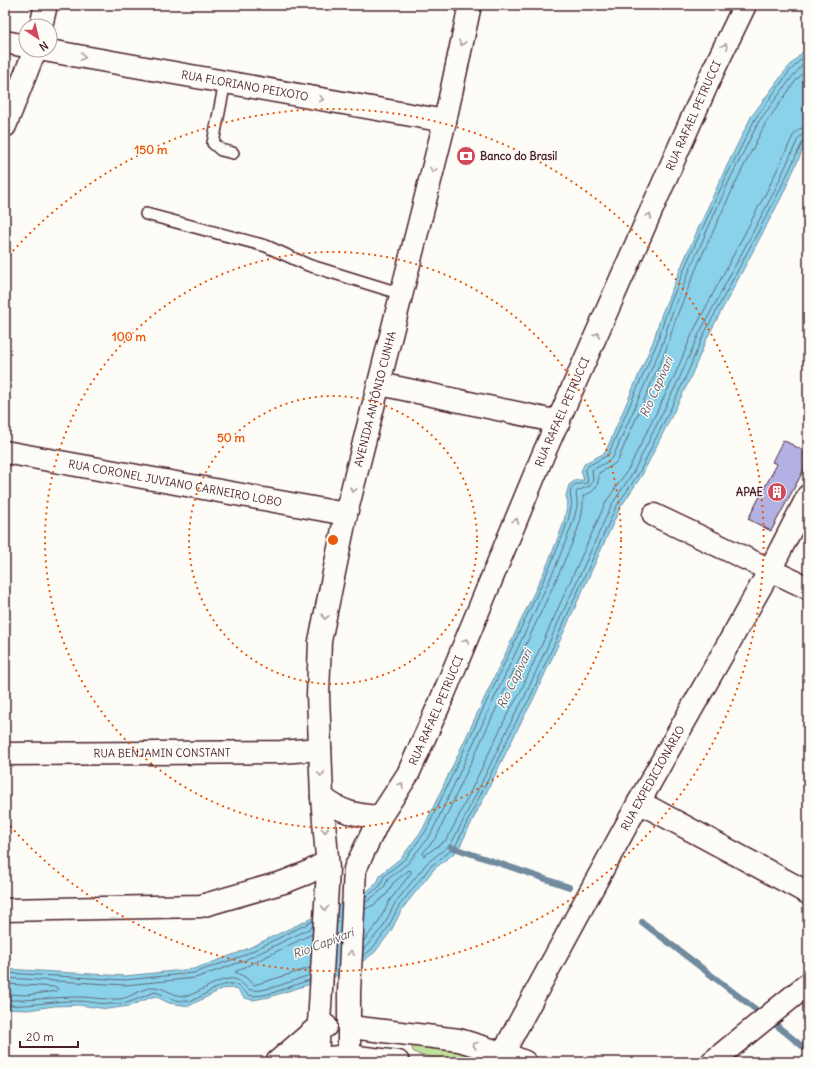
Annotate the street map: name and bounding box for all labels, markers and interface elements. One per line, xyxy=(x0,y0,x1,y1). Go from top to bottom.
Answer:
north arrow xyxy=(18,18,58,58)
text: N xyxy=(37,38,51,54)
one-way arrow xyxy=(459,40,467,46)
one-way arrow xyxy=(720,43,728,50)
one-way arrow xyxy=(79,52,86,61)
street label: RUA RAFAEL PETRUCCI xyxy=(663,58,724,173)
street label: RUA FLORIANO PEIXOTO xyxy=(180,67,309,104)
one-way arrow xyxy=(318,95,324,103)
text: 150 m xyxy=(135,142,168,157)
bank icon: Banco do Brasil xyxy=(455,145,477,167)
place label: Banco do Brasil xyxy=(480,149,557,163)
one-way arrow xyxy=(429,166,438,173)
one-way arrow xyxy=(645,213,653,220)
text: 100 m xyxy=(112,329,146,344)
street label: AVENIDA ANTÔNIO CUNHA xyxy=(351,330,399,468)
one-way arrow xyxy=(592,332,600,339)
water label: Rio Capivari xyxy=(636,353,676,419)
street label: RUA RAFAEL PETRUCCI xyxy=(532,355,593,469)
text: 50 m xyxy=(217,430,246,445)
street label: RUA CORONEL JUVIANO CARNEIRO LOBO xyxy=(67,457,283,509)
building icon: APAE xyxy=(766,481,788,503)
place label: APAE xyxy=(736,485,764,499)
one-way arrow xyxy=(349,486,357,493)
one-way arrow xyxy=(511,517,519,525)
centre of rings xyxy=(326,533,340,547)
one-way arrow xyxy=(322,613,330,620)
one-way arrow xyxy=(462,637,470,644)
water label: Rio Capivari xyxy=(493,646,535,711)
street label: RUA RAFAEL PETRUCCI xyxy=(406,653,466,768)
street label: RUA EXPEDICIONÁRIO xyxy=(618,723,688,833)
street label: RUA BENJAMIN CONSTANT xyxy=(93,745,231,760)
one-way arrow xyxy=(317,771,325,777)
one-way arrow xyxy=(397,782,404,789)
one-way arrow xyxy=(320,827,329,833)
one-way arrow xyxy=(321,905,330,911)
water label: Rio Capivari xyxy=(290,924,357,962)
one-way arrow xyxy=(346,950,355,956)
scale bar xyxy=(20,1023,78,1049)
text: 20 m xyxy=(26,1029,54,1044)
one-way arrow xyxy=(472,1041,479,1050)

